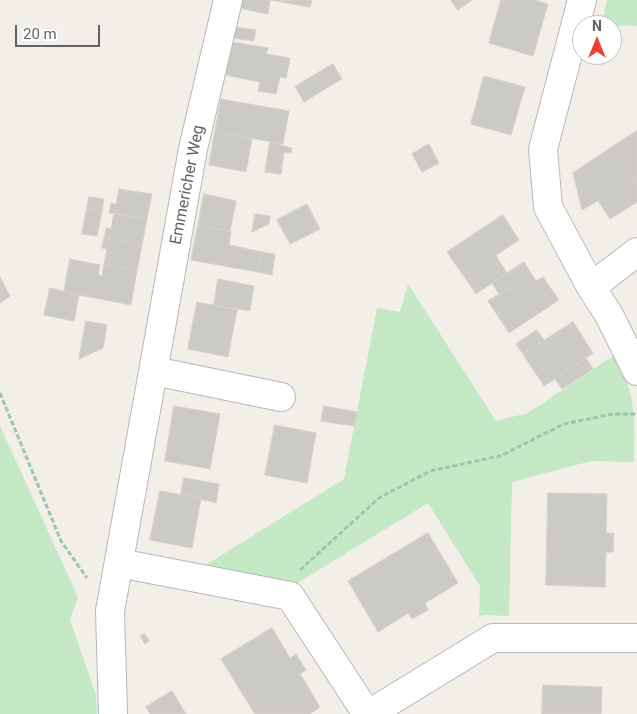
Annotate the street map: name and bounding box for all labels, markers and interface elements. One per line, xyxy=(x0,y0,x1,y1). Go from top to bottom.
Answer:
scale bar xyxy=(18,15,102,47)
north arrow xyxy=(572,15,622,65)
text: N xyxy=(592,18,602,34)
text: 20 m xyxy=(23,25,57,43)
street label: Emmericher Weg xyxy=(167,124,209,246)

